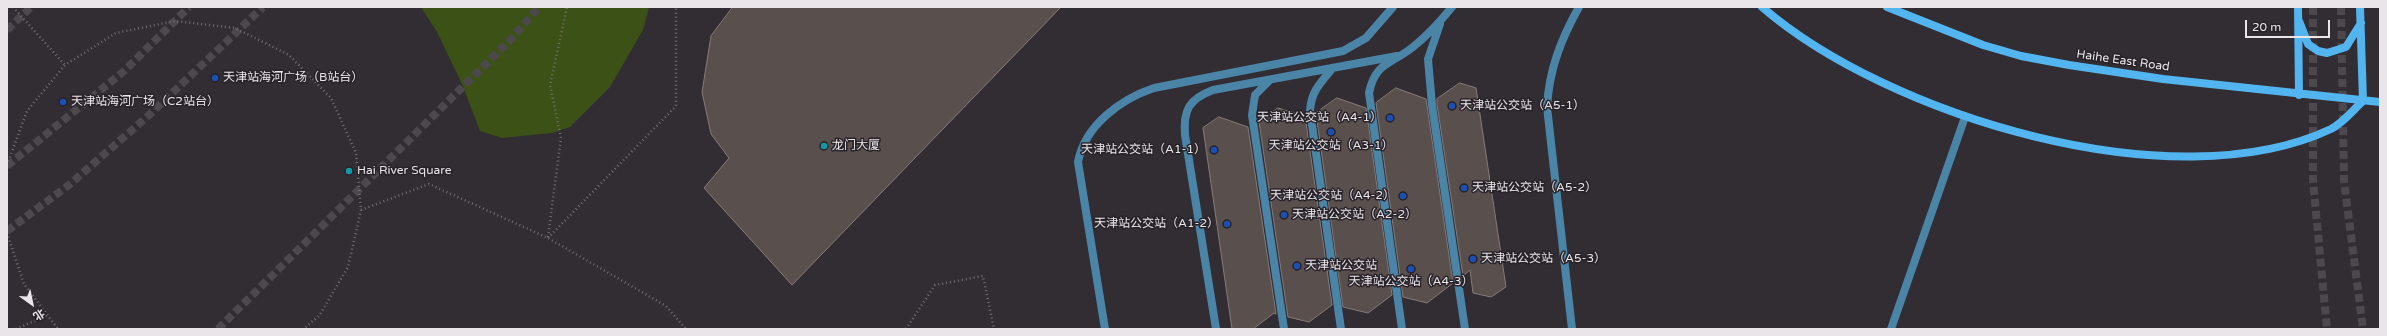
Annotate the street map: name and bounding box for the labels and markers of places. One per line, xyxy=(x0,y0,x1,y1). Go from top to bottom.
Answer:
place label: 天津站海河广场（B站台） xyxy=(223,71,363,85)
marker: 天津站海河广场（B站台） xyxy=(210,73,220,83)
place label: 天津站海河广场（C2站台） xyxy=(71,95,219,109)
marker: 天津站海河广场（C2站台） xyxy=(58,97,68,107)
place label: 天津站公交站（A5-1） xyxy=(1460,99,1585,113)
marker: 天津站公交站（A5-1） xyxy=(1447,101,1457,111)
place label: 天津站公交站（A4-1） xyxy=(1257,111,1382,125)
marker: 天津站公交站（A4-1） xyxy=(1385,113,1395,123)
marker: 天津站公交站（A3-1） xyxy=(1326,127,1336,137)
place label: 龙门大厦 xyxy=(832,139,880,153)
place label: 天津站公交站（A3-1） xyxy=(1269,139,1393,153)
marker: 龙门大厦 xyxy=(819,141,829,151)
place label: 天津站公交站（A1-1） xyxy=(1081,143,1206,157)
marker: 天津站公交站（A1-1） xyxy=(1209,145,1219,155)
place label: Hai River Square xyxy=(357,164,451,178)
marker: Hai River Square xyxy=(344,166,354,176)
place label: 天津站公交站（A5-2） xyxy=(1472,181,1597,195)
marker: 天津站公交站（A5-2） xyxy=(1459,183,1469,193)
place label: 天津站公交站（A4-2） xyxy=(1270,189,1395,203)
marker: 天津站公交站（A4-2） xyxy=(1398,191,1408,201)
place label: 天津站公交站（A2-2） xyxy=(1292,208,1417,222)
marker: 天津站公交站（A2-2） xyxy=(1279,210,1289,220)
place label: 天津站公交站（A1-2） xyxy=(1094,217,1219,231)
marker: 天津站公交站（A1-2） xyxy=(1222,219,1232,229)
place label: 天津站公交站（A5-3） xyxy=(1481,252,1606,266)
marker: 天津站公交站（A5-3） xyxy=(1468,254,1478,264)
place label: 天津站公交站 xyxy=(1305,259,1377,273)
marker: 天津站公交站 xyxy=(1292,261,1302,271)
marker: 天津站公交站（A4-3） xyxy=(1406,264,1416,274)
place label: 天津站公交站（A4-3） xyxy=(1348,275,1474,289)

